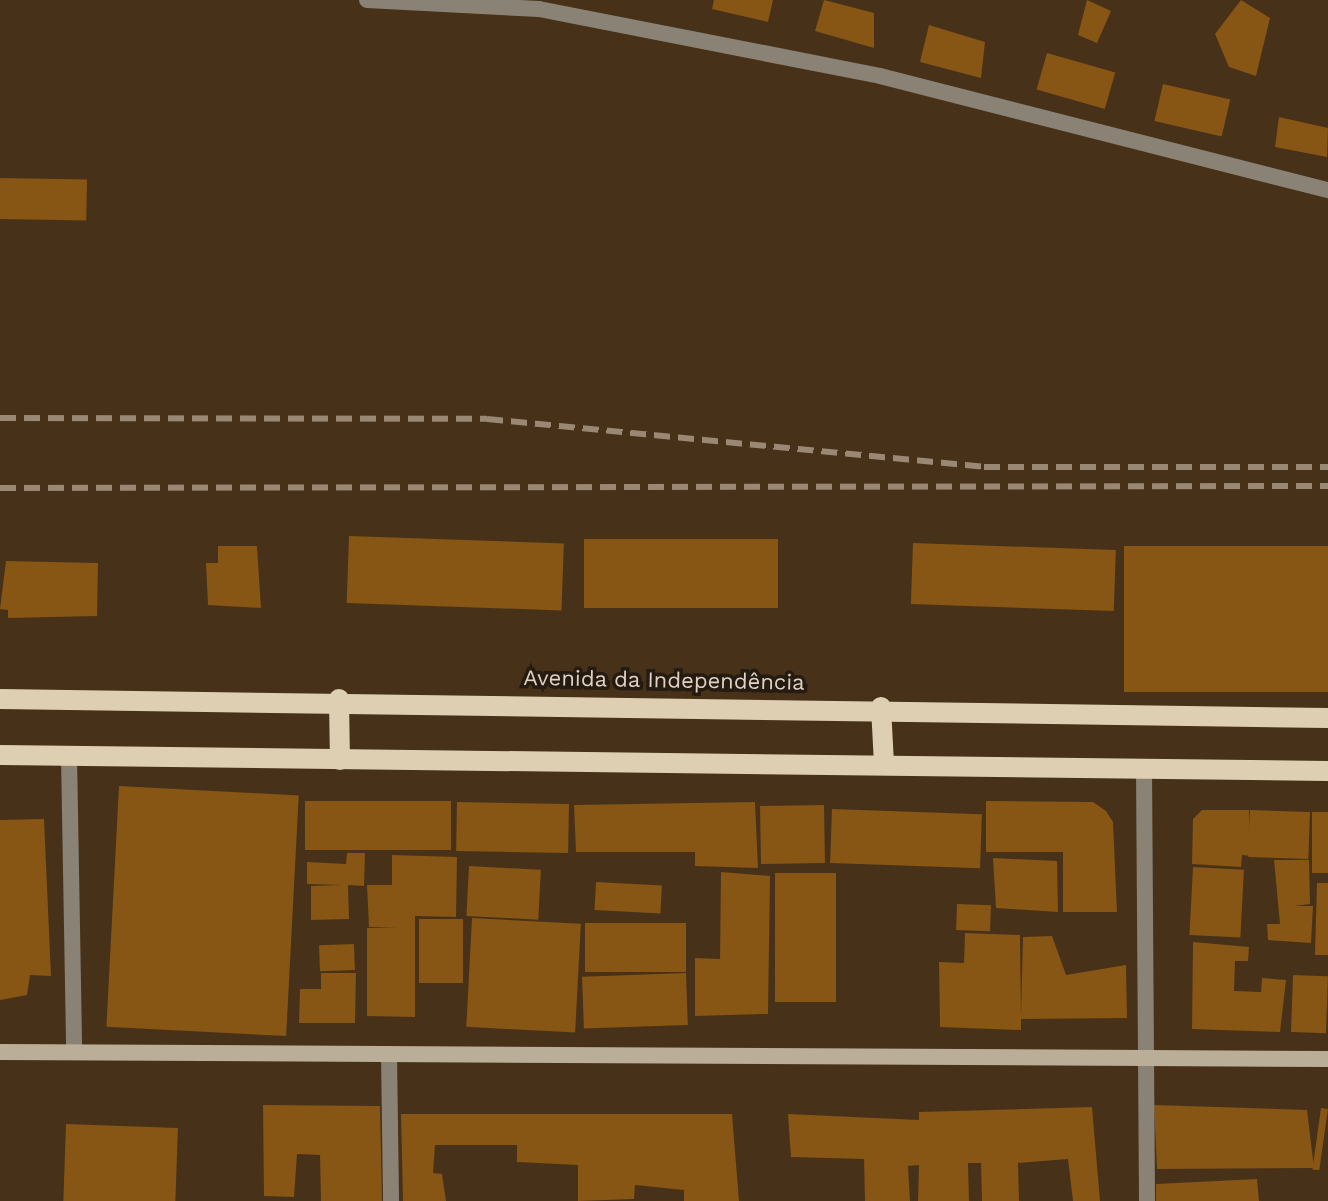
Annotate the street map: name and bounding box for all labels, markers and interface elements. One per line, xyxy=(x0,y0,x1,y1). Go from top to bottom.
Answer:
street label: Avenida da Independência xyxy=(523,664,805,696)

